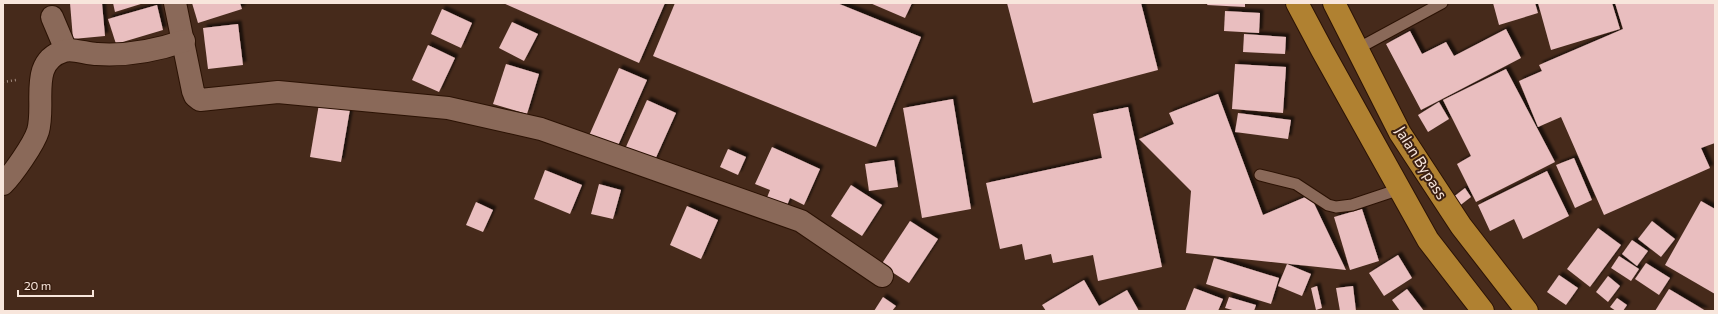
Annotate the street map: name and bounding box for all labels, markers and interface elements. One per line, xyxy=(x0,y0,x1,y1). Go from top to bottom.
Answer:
street label: Jalan Bypass xyxy=(1392,122,1452,203)
scale bar xyxy=(18,272,93,298)
text: 20 m xyxy=(24,278,51,292)

